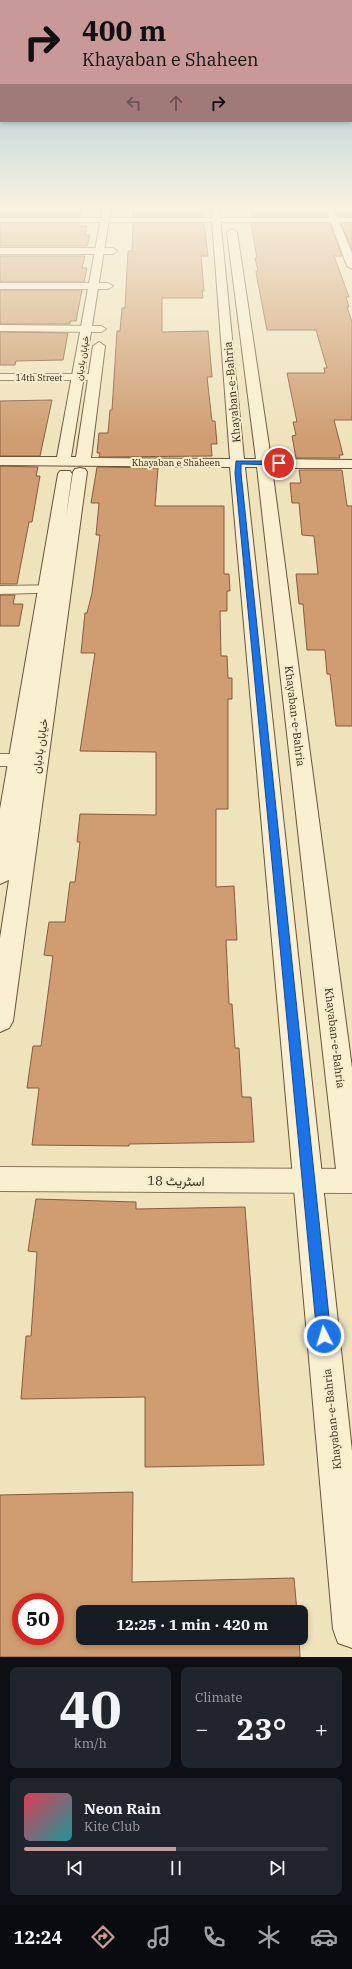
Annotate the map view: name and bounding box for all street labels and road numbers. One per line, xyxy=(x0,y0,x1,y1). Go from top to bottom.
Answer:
street label: خیابان بادبان xyxy=(73,335,91,381)
street label: Khayaban-e-Bahria xyxy=(221,341,243,443)
street label: 14th Street xyxy=(16,372,62,383)
street label: Khayaban e Shaheen xyxy=(132,457,220,468)
street label: Khayaban-e-Bahria xyxy=(282,665,308,767)
street label: خیابان بادبان xyxy=(29,718,51,774)
street label: Khayaban-e-Bahria xyxy=(322,987,348,1089)
street label: اسٹریٹ 18 xyxy=(147,1172,205,1190)
street label: Khayaban-e-Bahria xyxy=(320,1368,344,1470)

